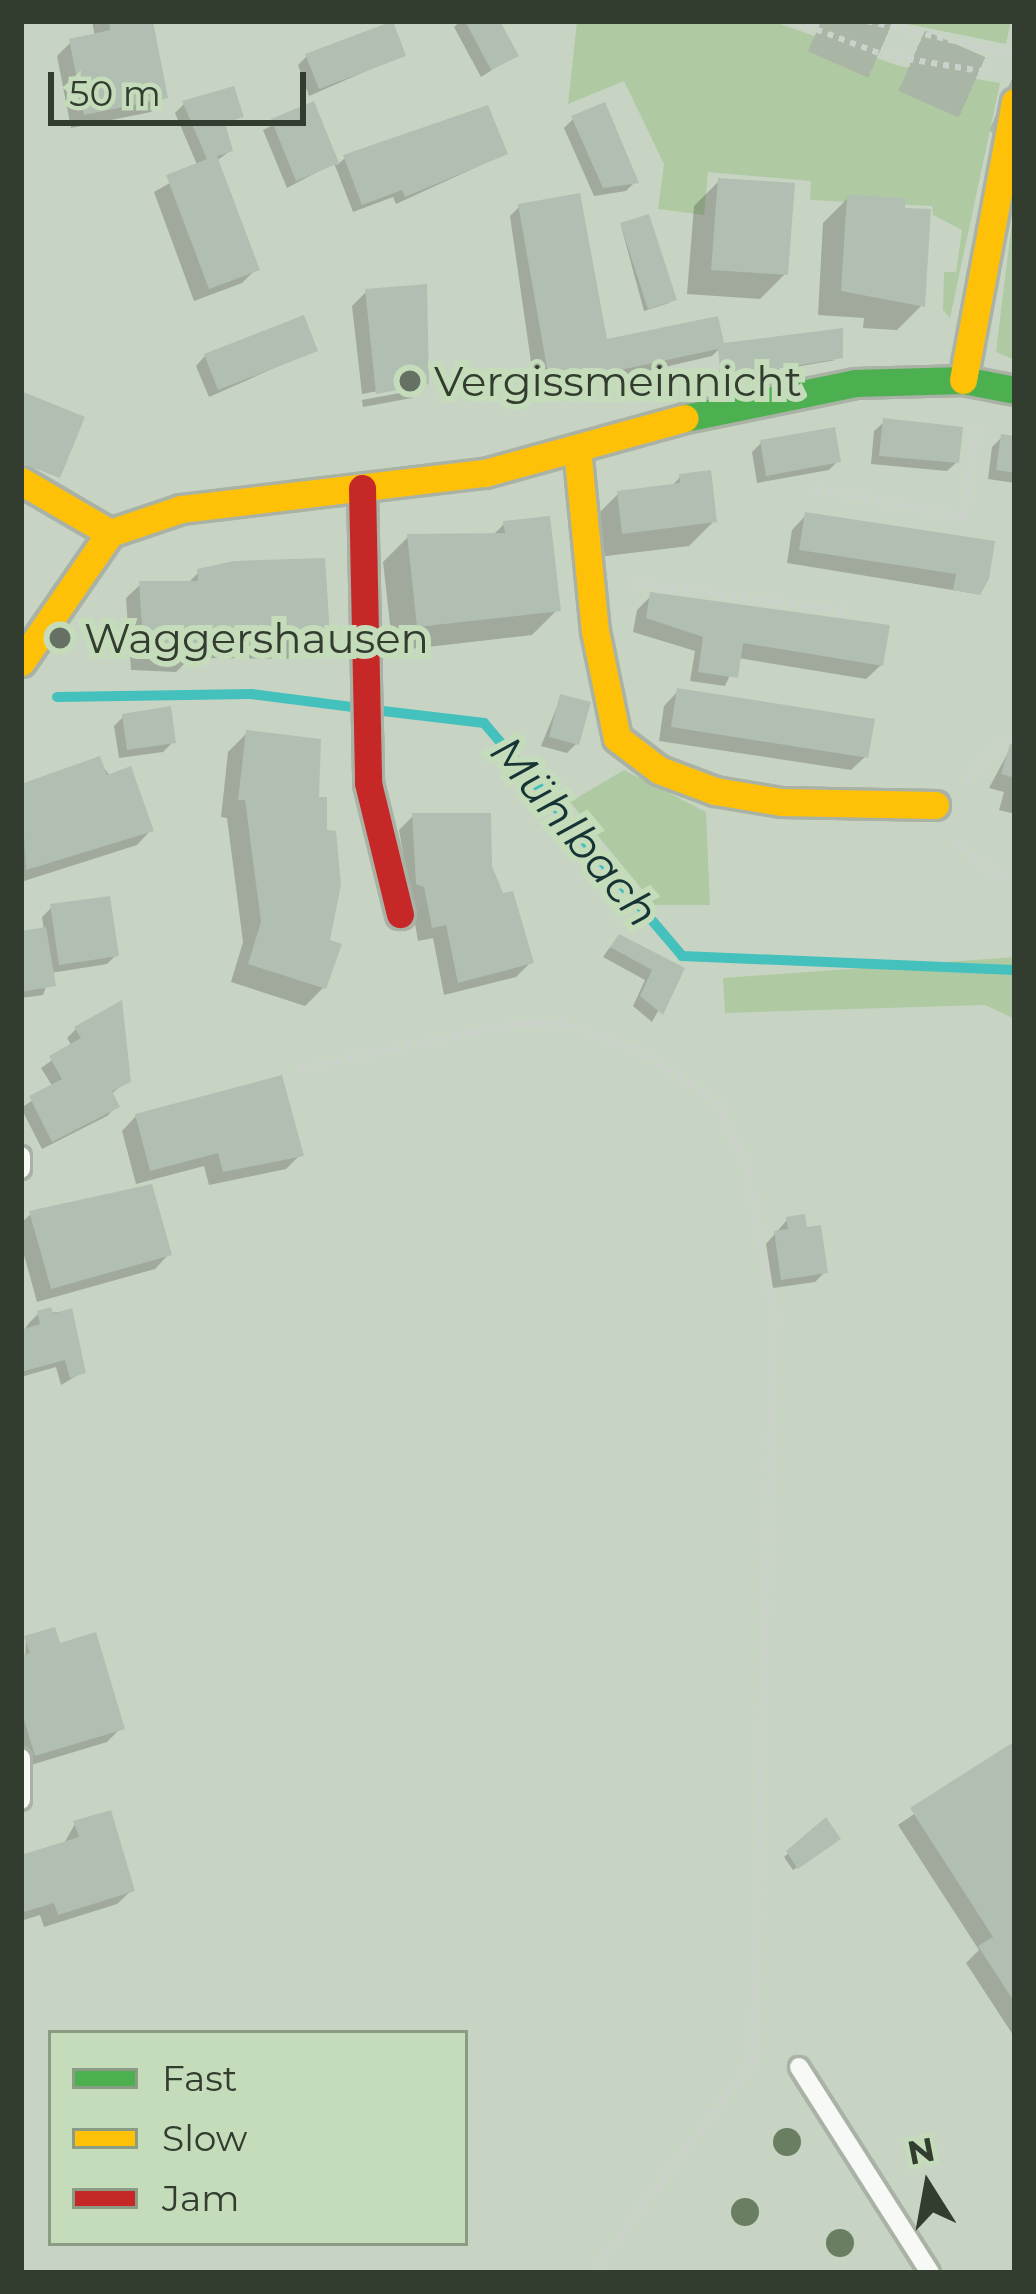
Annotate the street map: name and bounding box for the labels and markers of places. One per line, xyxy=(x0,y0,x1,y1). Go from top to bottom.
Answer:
place label: Vergissmeinnicht xyxy=(434,356,802,406)
marker: Vergissmeinnicht xyxy=(397,368,423,394)
place label: Waggershausen xyxy=(84,613,429,663)
marker: Waggershausen xyxy=(47,625,73,651)

